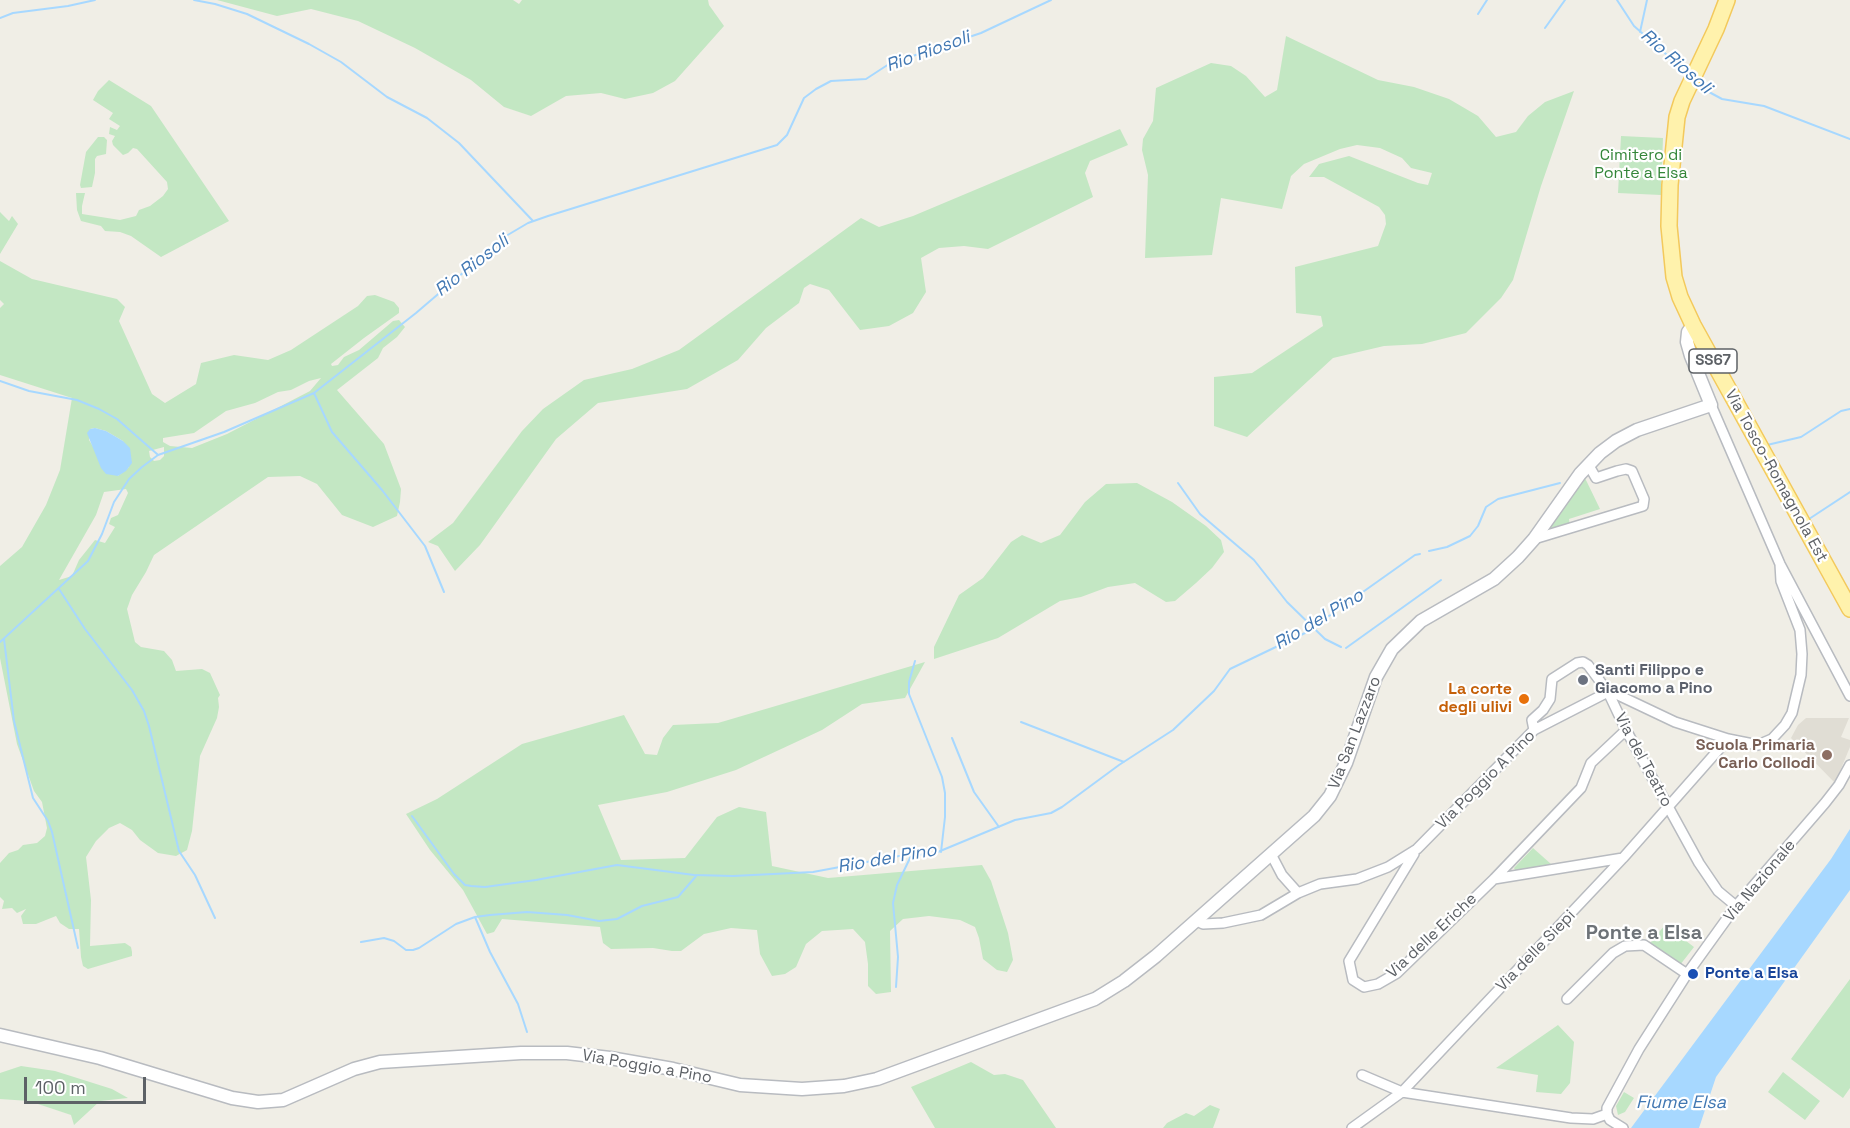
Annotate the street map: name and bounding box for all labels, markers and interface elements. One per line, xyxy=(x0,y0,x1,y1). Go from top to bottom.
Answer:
water label: Rio Riosoli xyxy=(1636,25,1716,99)
water label: Rio Riosoli xyxy=(883,27,973,77)
park label: Cimitero di Ponte a Elsa xyxy=(1594,146,1688,184)
water label: Rio Riosoli xyxy=(431,230,513,302)
road number: SS67 xyxy=(1689,349,1737,373)
street label: Via Tosco-Romagnola Est xyxy=(1720,386,1832,566)
water label: Rio del Pino xyxy=(1270,585,1368,655)
place label: Santi Filippo e Giacomo a Pino xyxy=(1595,661,1713,699)
marker: Santi Filippo e Giacomo a Pino xyxy=(1576,673,1590,687)
street label: Via San Lazzaro xyxy=(1325,674,1385,792)
place label: La corte degli ulivi xyxy=(1438,680,1512,718)
marker: La corte degli ulivi xyxy=(1517,692,1531,706)
street label: Via del Teatro xyxy=(1610,710,1676,810)
street label: Via Poggio A Pino xyxy=(1432,726,1540,834)
place label: Scuola Primaria Carlo Collodi xyxy=(1696,736,1815,774)
marker: Scuola Primaria Carlo Collodi xyxy=(1820,748,1834,762)
street label: Via Nazionale xyxy=(1720,836,1800,926)
water label: Rio del Pino xyxy=(836,840,938,878)
street label: Via delle Eriche xyxy=(1383,889,1481,983)
street label: Via delle Siepi xyxy=(1492,906,1580,996)
district label: Ponte a Elsa xyxy=(1586,922,1702,946)
place label: Ponte a Elsa xyxy=(1705,964,1798,984)
marker: Ponte a Elsa xyxy=(1686,967,1700,981)
street label: Via Poggio a Pino xyxy=(581,1046,713,1088)
scale bar xyxy=(27,1065,148,1103)
text: 100 m xyxy=(35,1076,86,1099)
water label: Fiume Elsa xyxy=(1636,1092,1726,1114)

